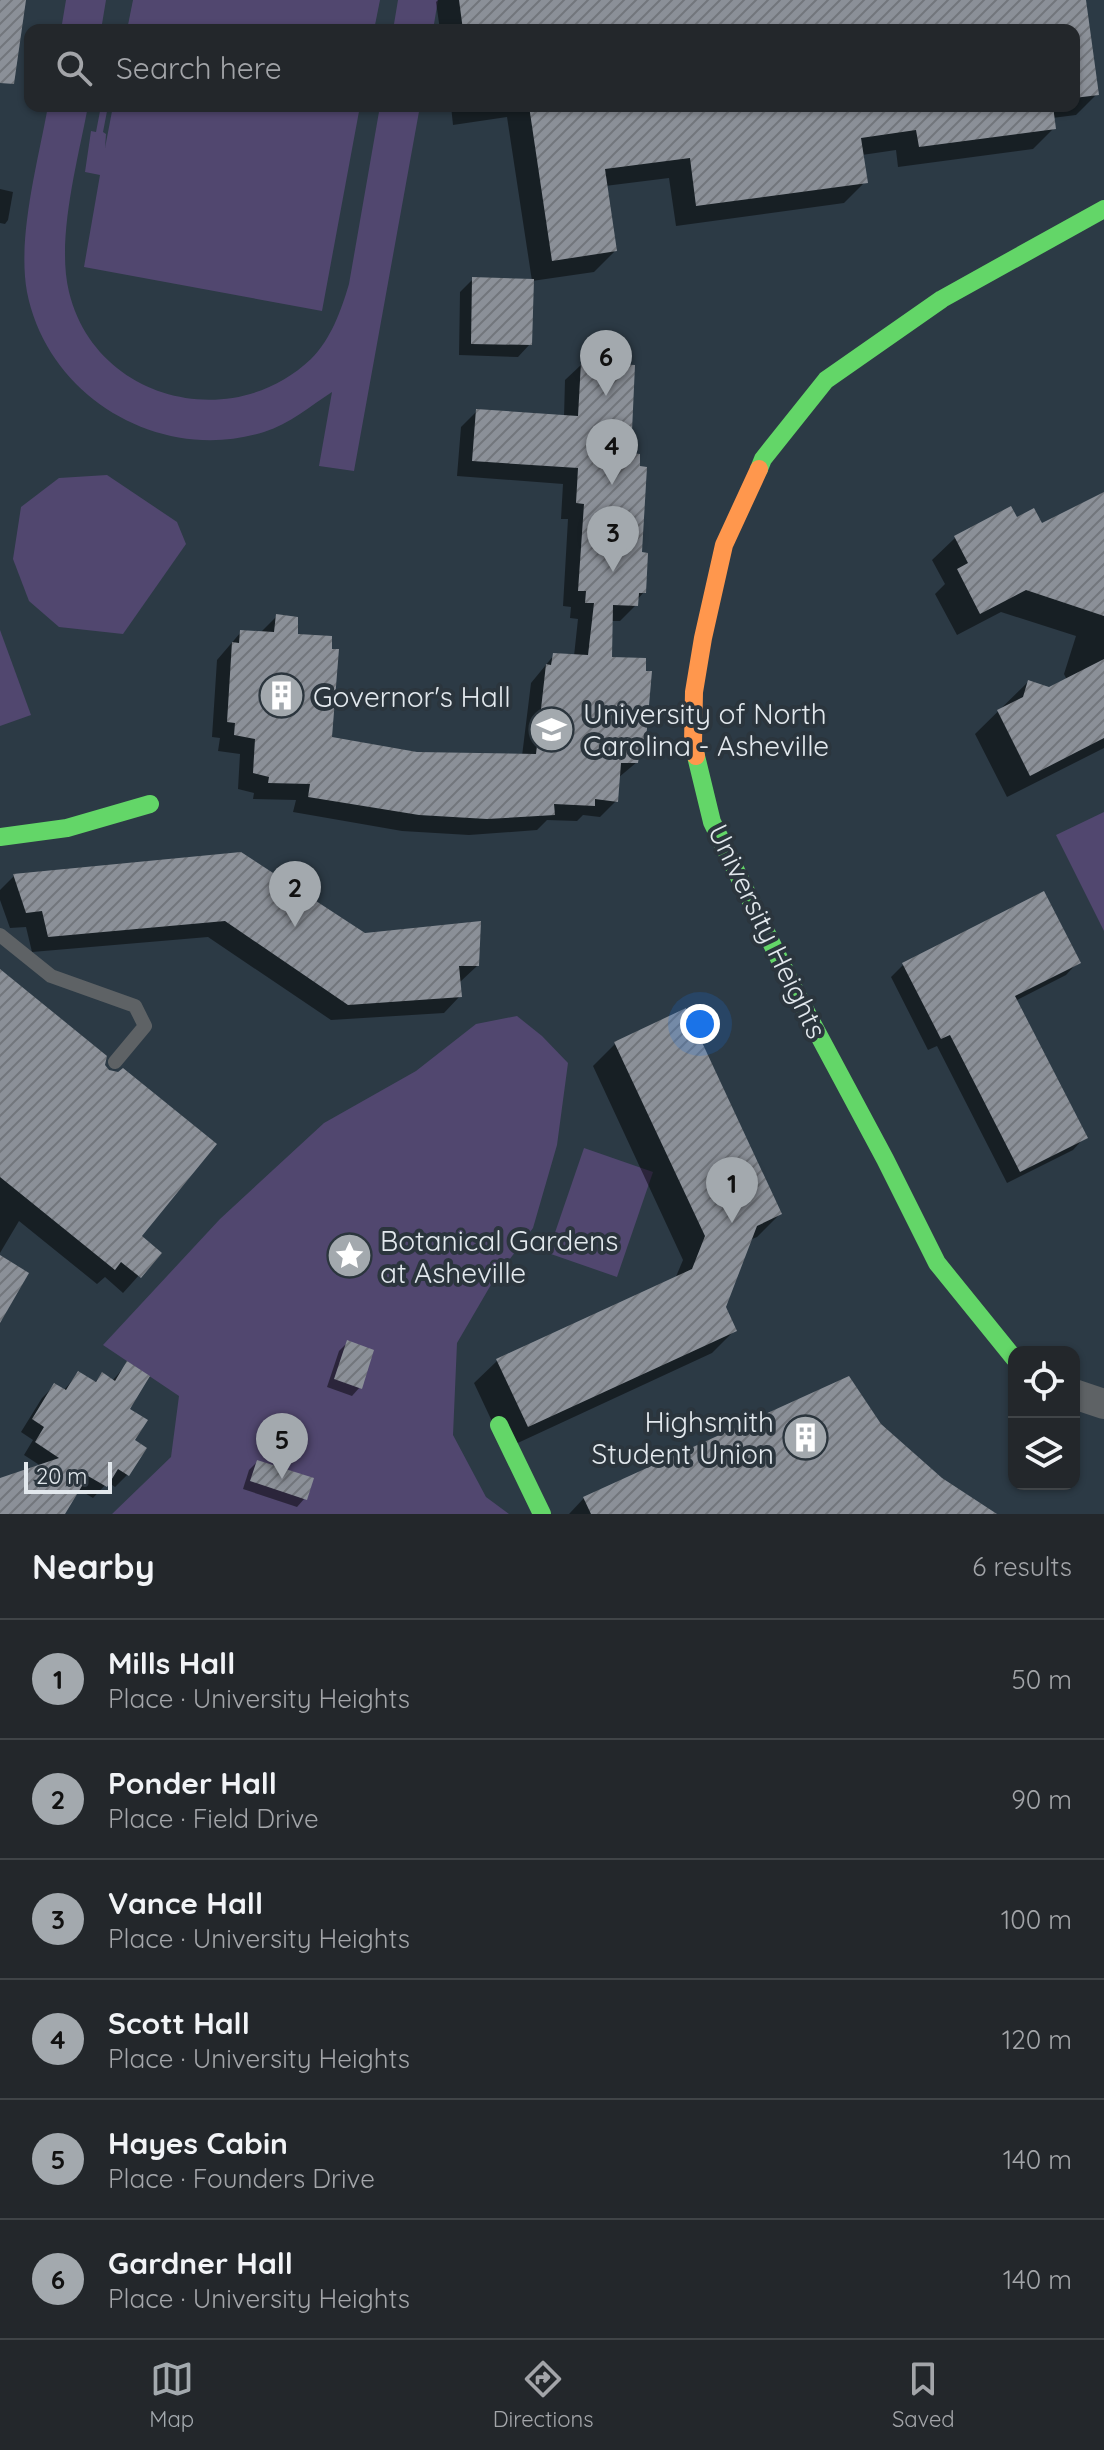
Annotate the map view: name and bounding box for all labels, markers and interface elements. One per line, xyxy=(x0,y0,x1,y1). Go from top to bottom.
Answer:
search box xyxy=(24,24,1080,112)
icon: search xyxy=(52,46,96,90)
text: Search here xyxy=(116,49,282,87)
pin: 6 xyxy=(580,330,632,396)
pin: 4 xyxy=(586,419,638,485)
pin: 3 xyxy=(587,506,639,572)
building icon: Governor's Hall xyxy=(258,672,306,720)
place label: Governor's Hall xyxy=(313,679,511,714)
place label: University of North Carolina - Asheville xyxy=(583,696,829,763)
school or university icon: University of North Carolina - Asheville xyxy=(528,705,576,753)
street label: University Heights xyxy=(701,818,835,1044)
pin: 2 xyxy=(269,861,321,927)
your location xyxy=(680,1004,720,1044)
pin: 1 xyxy=(706,1157,758,1223)
place label: Botanical Gardens at Asheville xyxy=(380,1223,618,1290)
place icon: Botanical Gardens at Asheville xyxy=(325,1232,373,1280)
map controls xyxy=(1008,1346,1080,1490)
button: locate xyxy=(1008,1346,1080,1418)
place label: Highsmith Student Union xyxy=(591,1404,774,1471)
pin: 5 xyxy=(256,1413,308,1479)
building icon: Highsmith Student Union xyxy=(781,1413,829,1461)
button: layers xyxy=(1008,1418,1080,1490)
scale bar xyxy=(24,1458,112,1494)
text: 20 m xyxy=(36,1462,87,1490)
text: Nearby xyxy=(32,1545,155,1588)
text: 6 results xyxy=(972,1550,1072,1583)
text: Mills Hall xyxy=(108,1644,235,1682)
text: 1 xyxy=(53,1663,63,1696)
text: 50 m xyxy=(1012,1663,1072,1696)
text: Place · University Heights xyxy=(108,1682,410,1715)
text: Ponder Hall xyxy=(108,1764,277,1802)
text: 2 xyxy=(51,1783,65,1816)
text: 90 m xyxy=(1011,1783,1072,1816)
text: Place · Field Drive xyxy=(108,1802,319,1835)
text: Vance Hall xyxy=(108,1884,263,1922)
text: 3 xyxy=(51,1903,65,1936)
text: 100 m xyxy=(1001,1903,1072,1936)
text: Place · University Heights xyxy=(108,1922,410,1955)
text: Scott Hall xyxy=(108,2004,250,2042)
text: 4 xyxy=(50,2023,66,2056)
text: 120 m xyxy=(1002,2023,1072,2056)
text: Place · University Heights xyxy=(108,2042,410,2075)
text: Hayes Cabin xyxy=(108,2124,288,2162)
text: 5 xyxy=(51,2143,65,2176)
text: 140 m xyxy=(1003,2143,1072,2176)
text: Place · Founders Drive xyxy=(108,2162,375,2195)
text: Gardner Hall xyxy=(108,2244,293,2282)
text: 6 xyxy=(51,2263,65,2296)
text: 140 m xyxy=(1003,2263,1072,2296)
text: Place · University Heights xyxy=(108,2282,410,2315)
tab: Map xyxy=(149,2357,194,2433)
tab: Directions xyxy=(493,2357,593,2433)
tab: Saved xyxy=(892,2357,955,2433)

